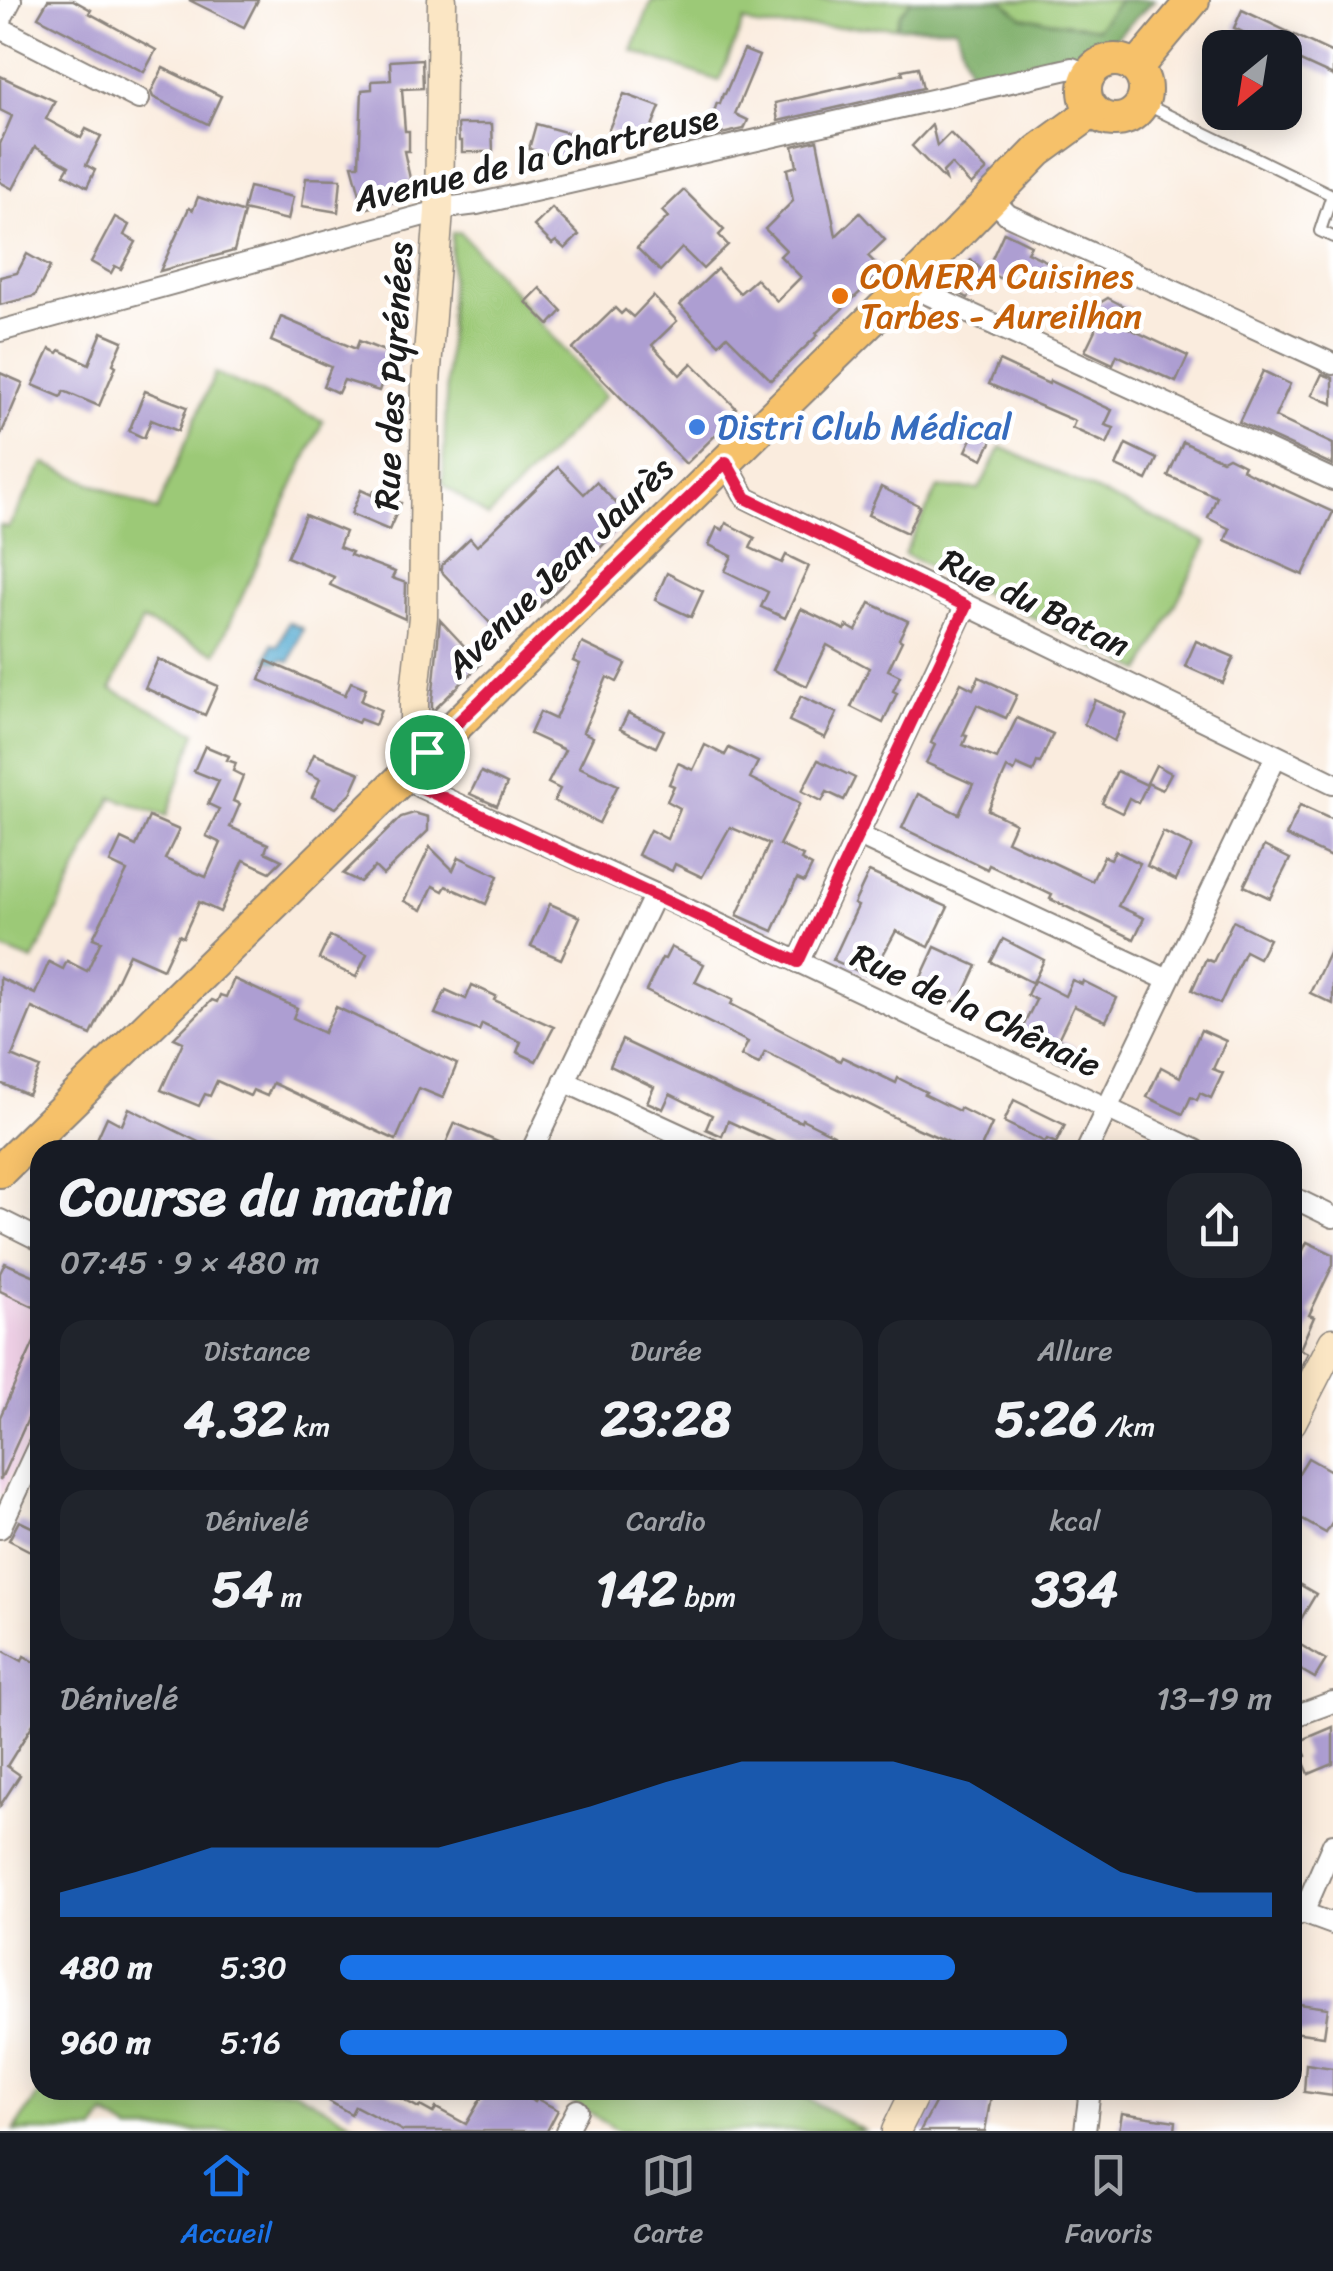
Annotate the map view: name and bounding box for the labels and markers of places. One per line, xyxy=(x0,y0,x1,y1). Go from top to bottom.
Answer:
place label: COMERA Cuisines Tarbes - Aureilhan xyxy=(860,245,1142,347)
marker: COMERA Cuisines Tarbes - Aureilhan xyxy=(829,285,851,307)
place label: Distri Club Médical xyxy=(717,396,1013,458)
marker: Distri Club Médical xyxy=(686,416,708,438)
pin xyxy=(385,710,470,795)

